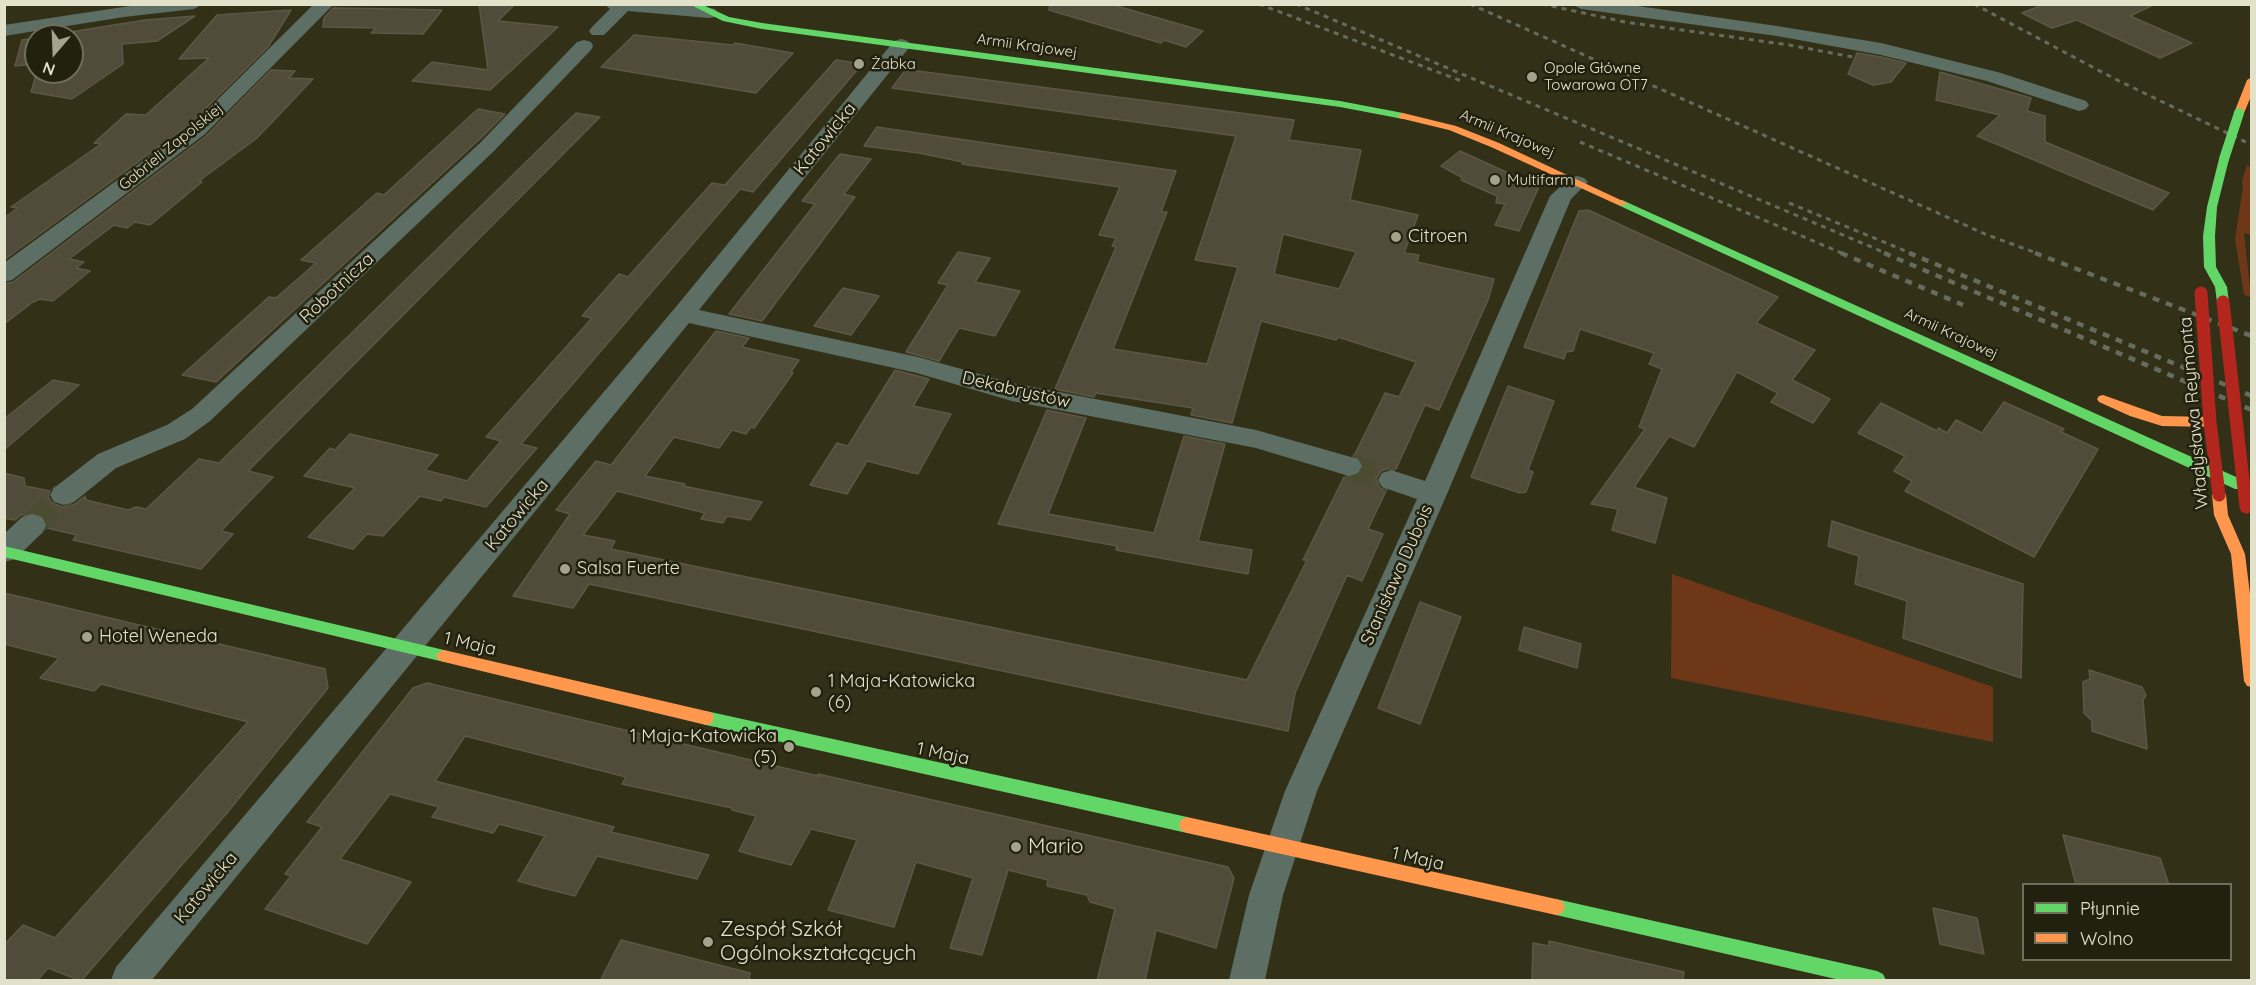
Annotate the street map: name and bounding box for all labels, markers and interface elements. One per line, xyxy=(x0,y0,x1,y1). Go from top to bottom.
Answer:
north arrow xyxy=(24,24,84,84)
street label: Armii Krajowej xyxy=(976,30,1078,62)
place label: Żabka xyxy=(871,55,916,73)
marker: Żabka xyxy=(852,57,866,71)
text: N xyxy=(40,58,58,81)
place label: Opole Główne Towarowa OT7 xyxy=(1544,59,1648,94)
marker: Opole Główne Towarowa OT7 xyxy=(1525,70,1539,84)
street label: Katowicka xyxy=(789,98,861,180)
street label: Gabrieli Zapolskiej xyxy=(116,100,226,194)
street label: Armii Krajowej xyxy=(1457,106,1557,162)
place label: Multifarm xyxy=(1507,171,1574,189)
marker: Multifarm xyxy=(1488,173,1502,187)
place label: Citroen xyxy=(1408,226,1468,248)
marker: Citroen xyxy=(1389,230,1403,244)
street label: Robotnicza xyxy=(295,248,379,328)
street label: Armii Krajowej xyxy=(1901,304,2001,364)
street label: Władysława Reymonta xyxy=(2175,316,2213,510)
street label: Dekabrystów xyxy=(960,367,1072,413)
street label: Katowicka xyxy=(481,475,553,555)
street label: Stanisława Dubois xyxy=(1356,501,1438,649)
place label: Salsa Fuerte xyxy=(577,558,680,580)
marker: Salsa Fuerte xyxy=(558,562,572,576)
place label: Hotel Weneda xyxy=(99,626,218,648)
street label: 1 Maja xyxy=(442,628,498,660)
marker: Hotel Weneda xyxy=(80,630,94,644)
place label: 1 Maja-Katowicka (6) xyxy=(828,671,975,714)
marker: 1 Maja-Katowicka (6) xyxy=(809,685,823,699)
place label: 1 Maja-Katowicka (5) xyxy=(630,726,777,768)
street label: 1 Maja xyxy=(915,738,971,770)
marker: 1 Maja-Katowicka (5) xyxy=(782,740,796,754)
place label: Mario xyxy=(1028,834,1083,860)
marker: Mario xyxy=(1009,840,1023,854)
street label: 1 Maja xyxy=(1390,843,1446,875)
street label: Katowicka xyxy=(170,848,242,928)
legend xyxy=(2022,883,2232,961)
text: Płynnie xyxy=(2080,897,2140,920)
place label: Zespół Szkół Ogólnokształcących xyxy=(720,917,916,967)
text: Wolno xyxy=(2080,927,2133,950)
marker: Zespół Szkół Ogólnokształcących xyxy=(701,935,715,949)

